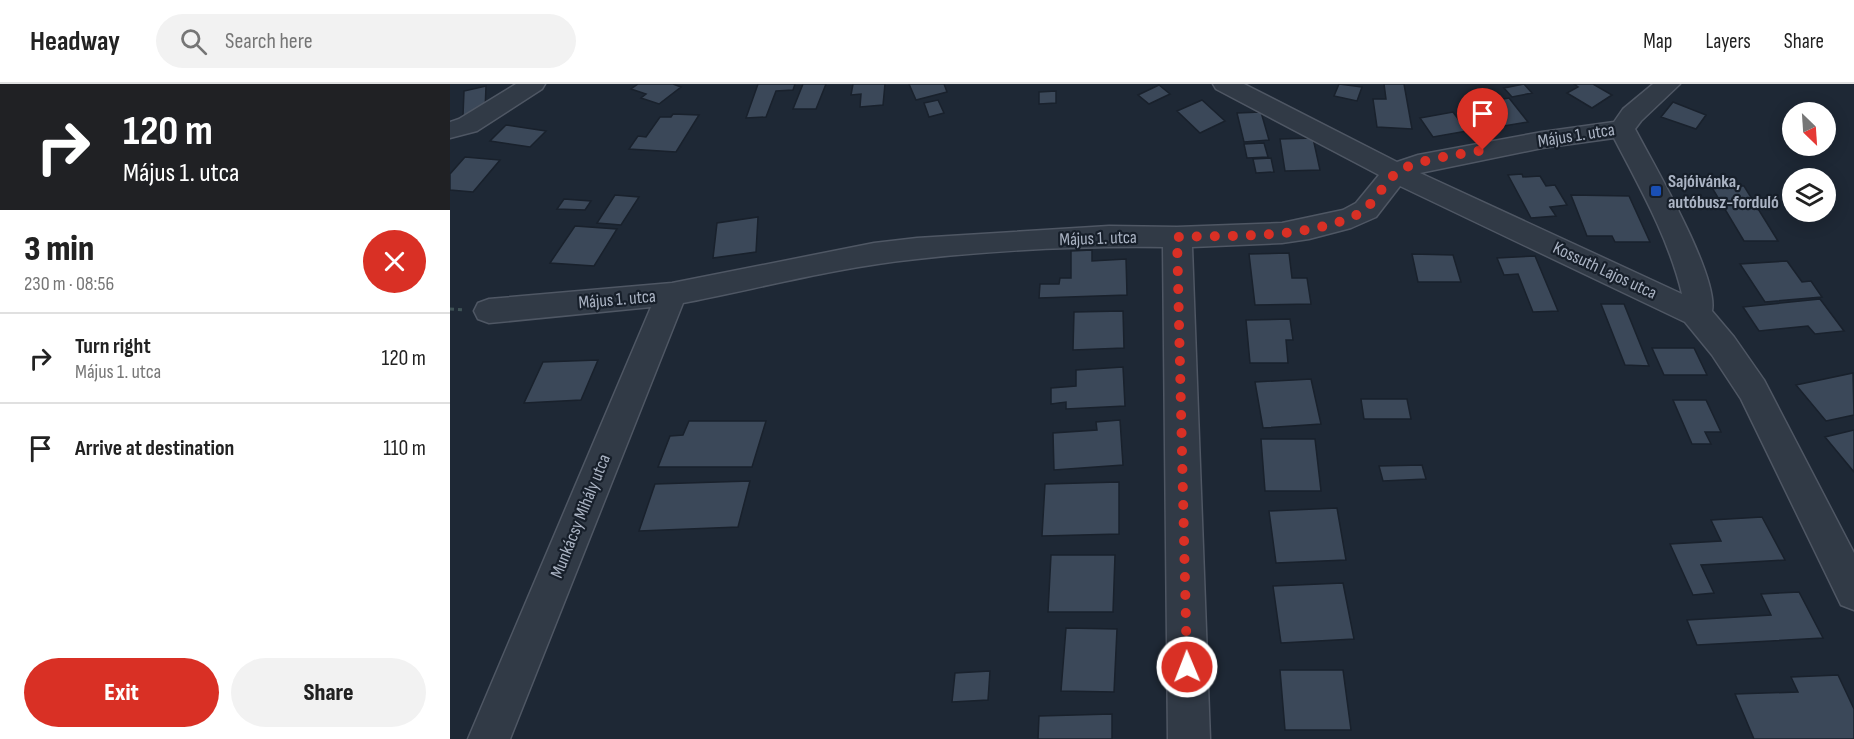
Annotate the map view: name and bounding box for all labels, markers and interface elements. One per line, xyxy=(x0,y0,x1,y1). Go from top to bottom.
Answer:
search box xyxy=(156,14,576,68)
text: Headway xyxy=(30,25,120,58)
icon: search xyxy=(177,25,210,58)
text: Search here xyxy=(225,28,312,55)
text: Map xyxy=(1643,29,1672,54)
text: Layers xyxy=(1705,29,1751,54)
text: Share xyxy=(1784,29,1824,54)
pin xyxy=(1457,88,1508,150)
icon: arrive xyxy=(1466,97,1499,130)
north arrow xyxy=(1782,102,1836,156)
map controls xyxy=(1782,102,1836,222)
text: 120 m xyxy=(123,106,213,157)
icon: right xyxy=(24,108,102,186)
street label: Május 1. utca xyxy=(1536,119,1616,152)
text: Május 1. utca xyxy=(123,157,239,189)
button: layers xyxy=(1782,168,1836,222)
place label: Sajóivánka, autóbusz-forduló xyxy=(1668,171,1779,213)
marker: Sajóivánka, autóbusz-forduló xyxy=(1649,184,1663,198)
street label: Május 1. utca xyxy=(1059,227,1137,250)
text: 3 min xyxy=(24,228,94,271)
button: close xyxy=(363,230,426,293)
street label: Kossuth Lajos utca xyxy=(1550,237,1660,304)
text: 230 m · 08:56 xyxy=(24,272,114,296)
street label: Május 1. utca xyxy=(578,286,657,313)
text: Turn right xyxy=(75,333,151,360)
icon: right xyxy=(24,342,57,375)
text: 120 m xyxy=(382,345,426,372)
text: Május 1. utca xyxy=(75,360,161,384)
icon: arrive xyxy=(24,432,57,465)
text: Arrive at destination xyxy=(75,435,234,462)
text: 110 m xyxy=(383,435,426,462)
street label: Munkácsy Mihály utca xyxy=(546,451,615,581)
position arrow xyxy=(1155,635,1219,699)
button: Exit xyxy=(24,658,219,727)
button: Share xyxy=(231,658,426,727)

